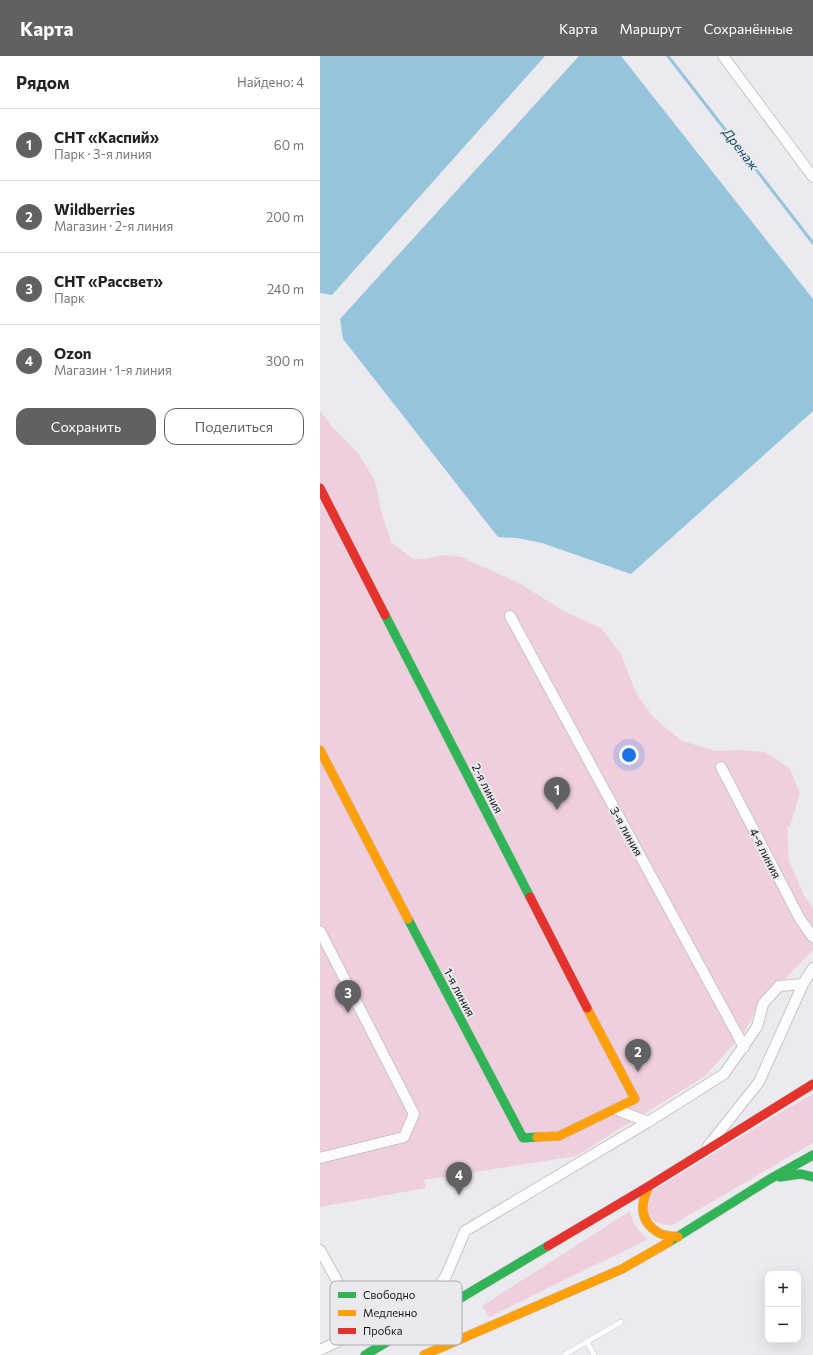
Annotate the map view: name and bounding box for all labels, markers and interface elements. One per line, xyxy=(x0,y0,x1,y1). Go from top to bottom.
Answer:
text: Карта xyxy=(20,17,73,40)
text: Карта xyxy=(559,20,597,37)
text: Маршрут xyxy=(619,20,682,37)
text: Сохранённые xyxy=(704,20,793,37)
text: Рядом xyxy=(16,72,70,93)
text: Найдено: 4 xyxy=(237,74,304,90)
water label: Дренаж xyxy=(719,124,763,174)
text: СНТ «Каспий» xyxy=(54,128,159,146)
text: 1 xyxy=(26,137,32,153)
text: 60 m xyxy=(274,137,304,153)
text: Парк · 3-я линия xyxy=(54,146,152,162)
text: Wildberries xyxy=(54,200,135,218)
text: 2 xyxy=(25,209,33,225)
text: 200 m xyxy=(266,209,304,225)
text: Магазин · 2-я линия xyxy=(54,218,173,234)
text: СНТ «Рассвет» xyxy=(54,272,163,290)
text: 3 xyxy=(25,281,33,297)
text: 240 m xyxy=(267,281,304,297)
text: Парк xyxy=(54,290,85,306)
text: Ozon xyxy=(54,344,92,362)
text: 4 xyxy=(25,353,33,369)
text: 300 m xyxy=(266,353,304,369)
text: Магазин · 1-я линия xyxy=(54,362,172,378)
button: Сохранить xyxy=(16,408,156,445)
button: Поделиться xyxy=(164,408,304,445)
your location xyxy=(619,745,639,765)
street label: 2-я линия xyxy=(469,761,507,815)
pin: 1 xyxy=(544,777,570,810)
street label: 3-я линия xyxy=(608,804,646,858)
street label: 4-я линия xyxy=(747,825,785,881)
street label: 1-я линия xyxy=(441,965,479,1019)
pin: 3 xyxy=(335,980,361,1013)
pin: 2 xyxy=(625,1039,651,1072)
pin: 4 xyxy=(446,1162,472,1195)
map controls xyxy=(765,1271,801,1343)
button: + xyxy=(765,1271,801,1307)
legend xyxy=(330,1281,462,1345)
text: Свободно xyxy=(363,1288,416,1301)
text: Медленно xyxy=(363,1306,418,1319)
button: − xyxy=(765,1307,801,1343)
text: Пробка xyxy=(363,1324,402,1337)

